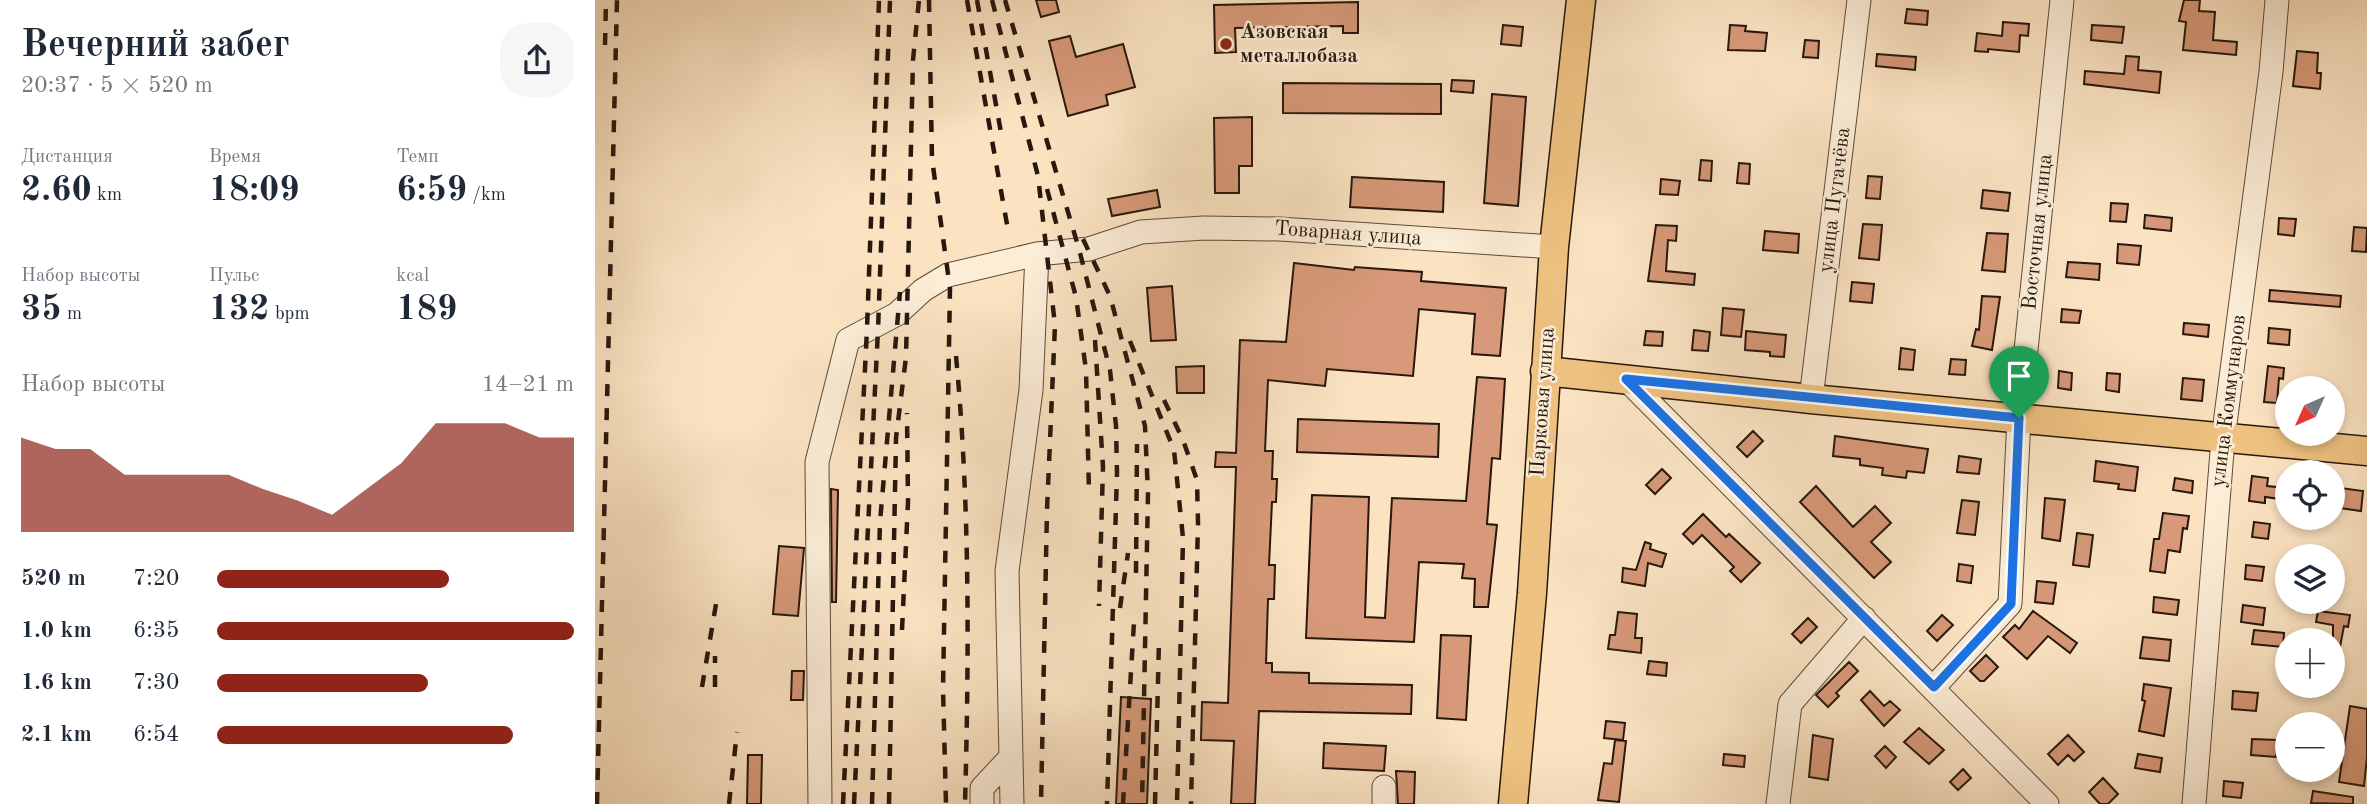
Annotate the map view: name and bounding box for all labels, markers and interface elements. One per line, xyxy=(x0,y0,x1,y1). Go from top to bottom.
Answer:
place label: Азовская металлобаза xyxy=(1240,22,1358,67)
button: share xyxy=(500,23,574,97)
text: Вечерний забег xyxy=(21,27,290,65)
marker: Азовская металлобаза xyxy=(1218,36,1234,52)
text: 20:37 · 5 × 520 m xyxy=(21,74,213,97)
street label: улица Пугачёва xyxy=(1816,126,1854,274)
text: Дистанция xyxy=(21,148,113,167)
text: Время xyxy=(209,148,261,167)
text: Темп xyxy=(396,148,439,167)
street label: Восточная улица xyxy=(2019,153,2057,311)
text: 2.60 xyxy=(21,173,92,208)
text: 18:09 xyxy=(209,173,300,208)
text: 6:59 xyxy=(396,173,467,208)
text: km xyxy=(92,186,122,205)
text: /km xyxy=(467,186,506,205)
street label: Товарная улица xyxy=(1274,218,1422,250)
text: Набор высоты xyxy=(21,267,140,286)
text: Пульс xyxy=(209,267,259,286)
text: kcal xyxy=(396,267,429,286)
text: 35 xyxy=(21,292,62,327)
text: 132 xyxy=(209,292,270,327)
text: 189 xyxy=(396,292,457,327)
text: m xyxy=(62,305,82,324)
text: bpm xyxy=(270,305,310,324)
street label: улица Коммунаров xyxy=(2208,313,2250,489)
street label: Парковая улица xyxy=(1527,327,1559,477)
pin xyxy=(1989,346,2049,418)
icon: arrive xyxy=(2000,357,2038,395)
text: Набор высоты xyxy=(21,373,165,396)
text: 14–21 m xyxy=(482,373,574,396)
north arrow xyxy=(2275,376,2345,446)
map controls xyxy=(2275,376,2345,782)
button: locate xyxy=(2275,460,2345,530)
button: layers xyxy=(2275,544,2345,614)
text: 520 m xyxy=(21,567,86,590)
text: 7:20 xyxy=(133,567,179,590)
text: 1.0 km xyxy=(21,619,92,642)
text: 6:35 xyxy=(133,619,179,642)
button: + xyxy=(2275,628,2345,698)
text: 1.6 km xyxy=(21,671,92,694)
text: 7:30 xyxy=(133,671,179,694)
button: − xyxy=(2275,712,2345,782)
text: 2.1 km xyxy=(21,723,92,746)
text: 6:54 xyxy=(133,723,179,746)

